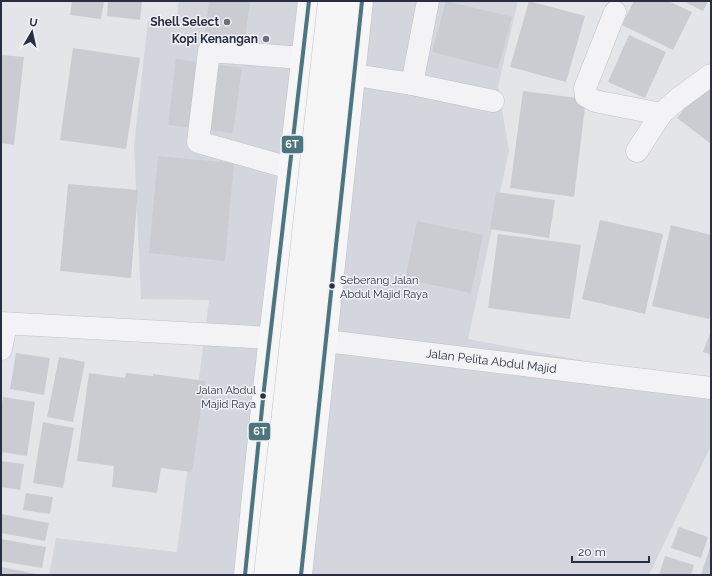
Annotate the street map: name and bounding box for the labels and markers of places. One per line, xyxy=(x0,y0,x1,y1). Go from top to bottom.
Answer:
place label: Shell Select xyxy=(150,15,219,29)
marker: Shell Select xyxy=(222,17,232,27)
place label: Kopi Kenangan xyxy=(172,32,258,46)
marker: Kopi Kenangan xyxy=(261,34,271,44)
place label: Seberang Jalan Abdul Majid Raya xyxy=(340,274,428,301)
marker: Seberang Jalan Abdul Majid Raya xyxy=(327,281,337,291)
place label: Jalan Abdul Majid Raya xyxy=(196,384,256,411)
marker: Jalan Abdul Majid Raya xyxy=(258,391,268,401)

